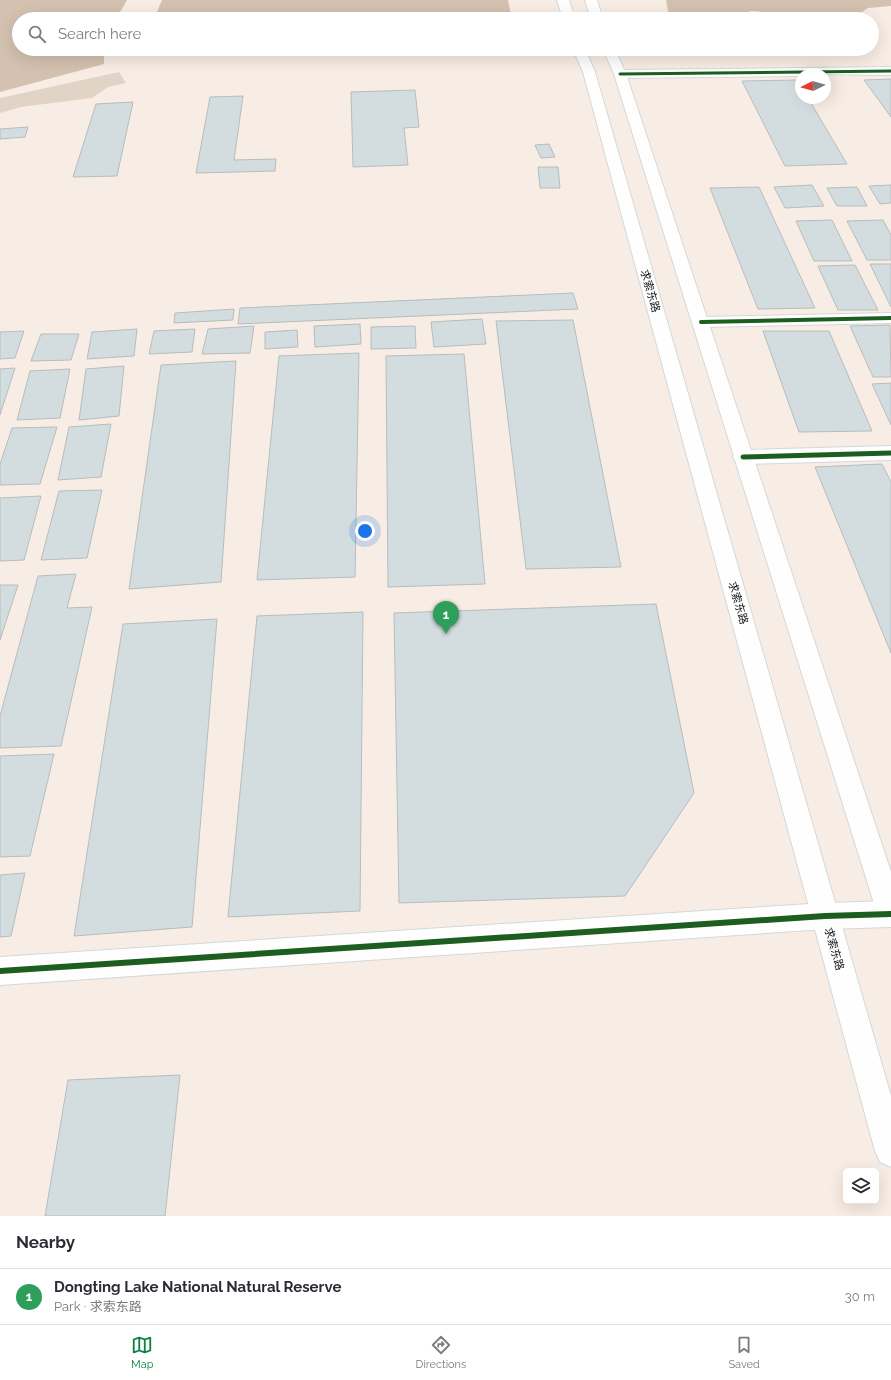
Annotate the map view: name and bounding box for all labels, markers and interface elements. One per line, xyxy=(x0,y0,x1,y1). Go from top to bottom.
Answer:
search box xyxy=(12,12,879,56)
icon: search xyxy=(26,23,48,45)
text: Search here xyxy=(58,25,141,43)
north arrow xyxy=(795,68,831,104)
street label: 求索东路 xyxy=(638,268,662,314)
your location xyxy=(355,521,375,541)
street label: 求索东路 xyxy=(726,580,750,626)
pin: 1 xyxy=(433,601,459,634)
street label: 求索东路 xyxy=(822,926,846,972)
map controls xyxy=(843,1168,879,1204)
button: layers xyxy=(843,1168,879,1204)
text: Nearby xyxy=(16,1232,75,1252)
text: Dongting Lake National Natural Reserve xyxy=(54,1278,341,1296)
text: 1 xyxy=(26,1289,32,1304)
text: 30 m xyxy=(845,1289,875,1304)
text: Park · 求索东路 xyxy=(54,1299,142,1314)
tab: Map xyxy=(131,1334,153,1371)
tab: Directions xyxy=(416,1334,466,1371)
tab: Saved xyxy=(728,1334,760,1371)

